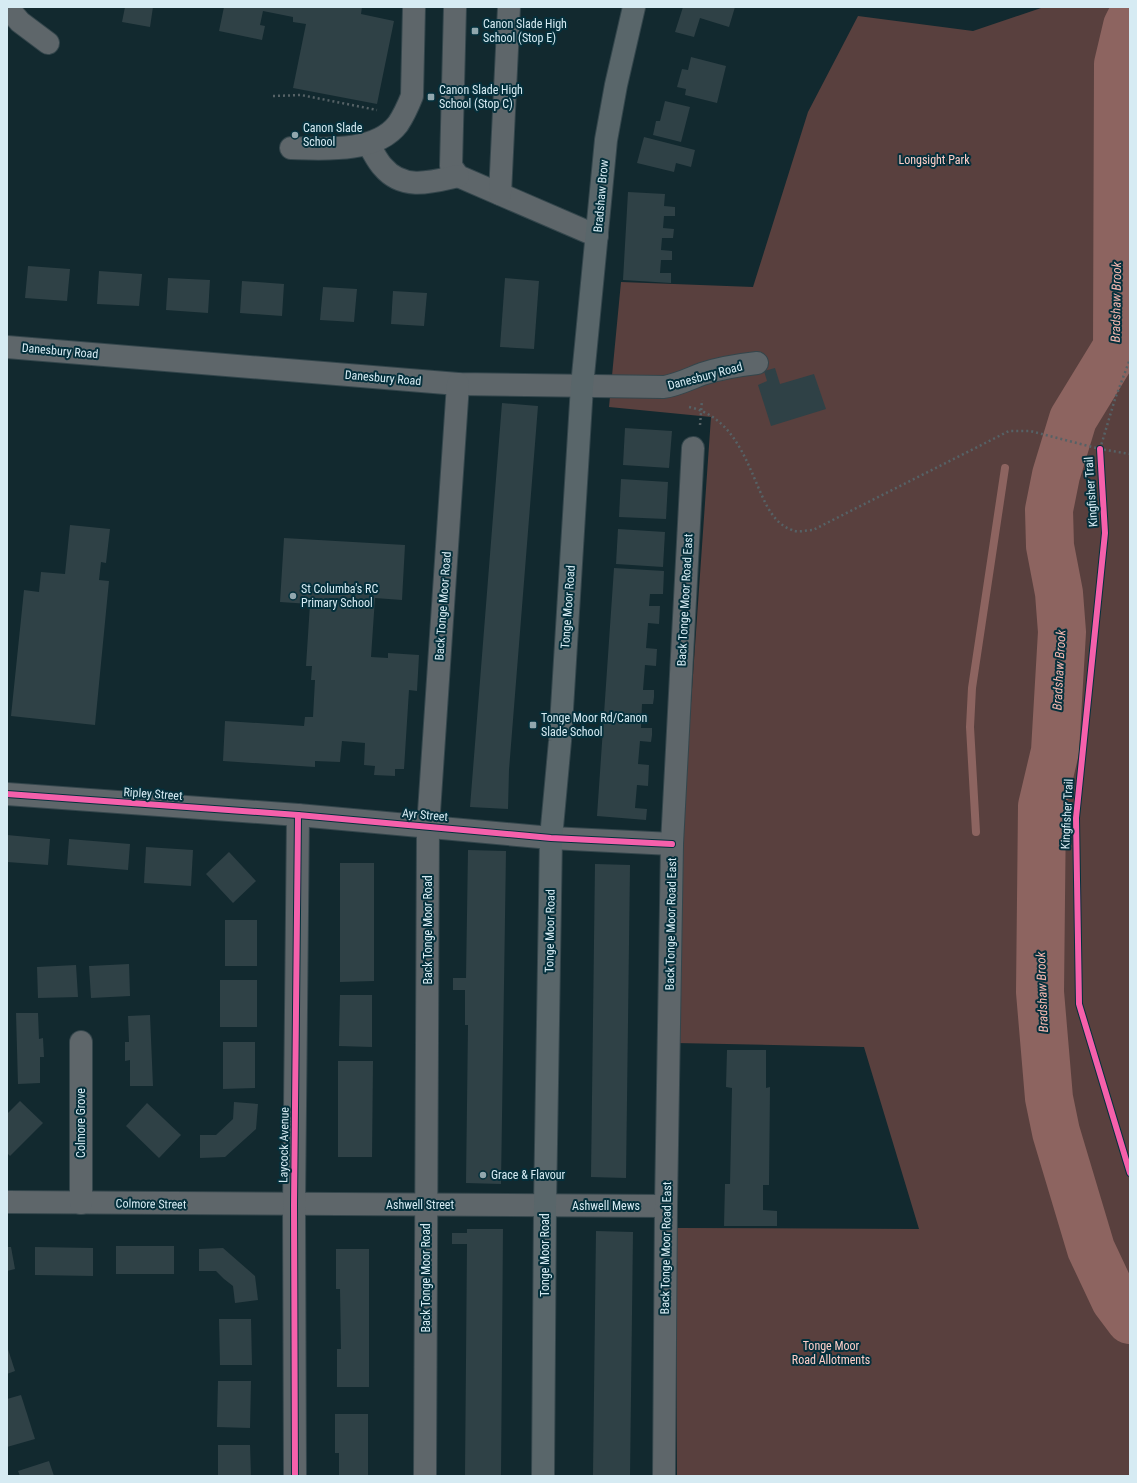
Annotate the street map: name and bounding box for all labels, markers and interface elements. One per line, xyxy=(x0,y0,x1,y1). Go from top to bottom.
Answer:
place label: Canon Slade High School (Stop E) xyxy=(483,17,567,45)
marker: Canon Slade High School (Stop E) xyxy=(470,26,480,36)
place label: Canon Slade High School (Stop C) xyxy=(439,83,523,111)
marker: Canon Slade High School (Stop C) xyxy=(426,92,436,102)
place label: Canon Slade School xyxy=(303,121,363,149)
marker: Canon Slade School xyxy=(290,130,300,140)
park label: Longsight Park xyxy=(898,153,970,167)
street label: Bradshaw Brow xyxy=(591,159,611,233)
water label: Bradshaw Brook xyxy=(1108,261,1124,342)
street label: Danesbury Road xyxy=(21,341,99,361)
street label: Danesbury Road xyxy=(666,359,744,393)
street label: Danesbury Road xyxy=(344,368,422,388)
street label: Kingfisher Trail xyxy=(1082,456,1100,528)
street label: Back Tonge Moor Road East xyxy=(675,533,695,667)
street label: Back Tonge Moor Road xyxy=(432,551,454,661)
street label: Tonge Moor Road xyxy=(558,565,578,649)
place label: St Columba's RC Primary School xyxy=(301,582,378,610)
marker: St Columba's RC Primary School xyxy=(288,591,298,601)
water label: Bradshaw Brook xyxy=(1049,629,1069,711)
place label: Tonge Moor Rd/Canon Slade School xyxy=(541,711,647,739)
marker: Tonge Moor Rd/Canon Slade School xyxy=(528,720,538,730)
street label: Kingfisher Trail xyxy=(1058,778,1076,850)
street label: Ripley Street xyxy=(123,785,183,803)
street label: Ayr Street xyxy=(401,806,449,824)
street label: Back Tonge Moor Road East xyxy=(663,857,679,990)
street label: Back Tonge Moor Road xyxy=(421,875,435,985)
street label: Tonge Moor Road xyxy=(542,889,558,973)
water label: Bradshaw Brook xyxy=(1033,951,1051,1033)
street label: Colmore Grove xyxy=(74,1088,88,1158)
street label: Laycock Avenue xyxy=(276,1106,292,1183)
place label: Grace & Flavour xyxy=(491,1168,566,1182)
marker: Grace & Flavour xyxy=(478,1170,488,1180)
street label: Back Tonge Moor Road East xyxy=(658,1181,674,1314)
street label: Colmore Street xyxy=(116,1196,187,1212)
street label: Ashwell Street xyxy=(386,1198,454,1212)
street label: Ashwell Mews xyxy=(572,1199,640,1213)
street label: Tonge Moor Road xyxy=(538,1213,552,1297)
street label: Back Tonge Moor Road xyxy=(419,1223,433,1333)
park label: Tonge Moor Road Allotments xyxy=(792,1339,870,1367)

